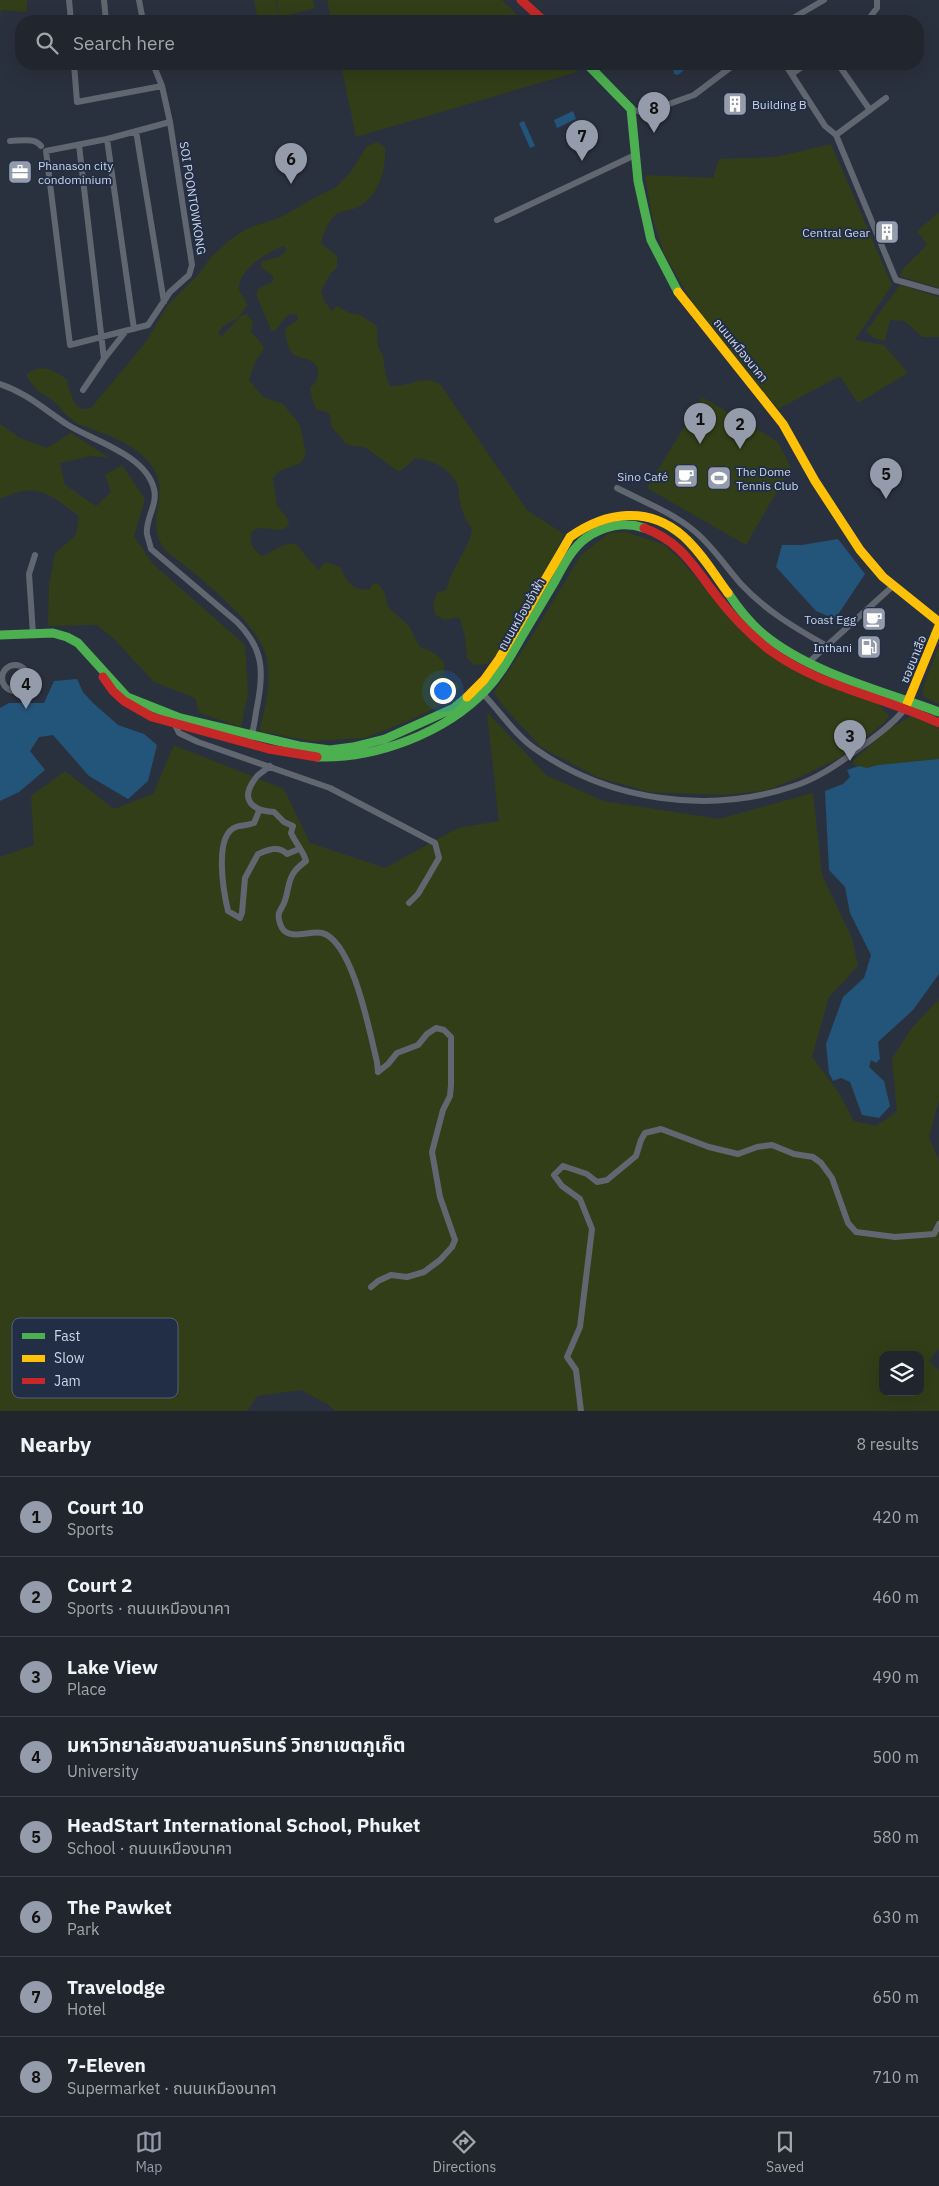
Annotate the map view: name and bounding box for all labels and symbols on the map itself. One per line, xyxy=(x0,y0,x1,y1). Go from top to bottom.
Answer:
building icon: Building B xyxy=(722,91,748,117)
pin: 8 xyxy=(638,92,670,133)
place label: Building B xyxy=(752,97,807,112)
pin: 7 xyxy=(566,120,598,161)
street label: SOI POONTOWKONG xyxy=(177,140,209,256)
pin: 6 xyxy=(275,143,307,184)
place label: Phanason city condominium xyxy=(38,158,113,187)
office icon: Phanason city condominium xyxy=(7,159,33,185)
building icon: Central Gear xyxy=(874,219,900,245)
place label: Central Gear xyxy=(802,225,871,240)
street label: ถนนเหมืองนาคา xyxy=(711,315,771,385)
pin: 1 xyxy=(684,403,716,444)
pin: 2 xyxy=(724,408,756,449)
pin: 5 xyxy=(870,458,902,499)
cafe icon: Sino Café xyxy=(673,463,699,489)
place label: The Dome Tennis Club xyxy=(736,464,799,493)
sports icon: The Dome Tennis Club xyxy=(706,465,732,491)
place label: Sino Café xyxy=(617,469,668,484)
street label: ถนนเหมืองเจ้าฟ้า xyxy=(494,575,548,653)
cafe icon: Toast Egg xyxy=(861,606,887,632)
place label: Toast Egg xyxy=(804,612,857,627)
street label: ซอยนาเสือ xyxy=(897,633,929,685)
fuel station icon: Inthani xyxy=(856,634,882,660)
place label: Inthani xyxy=(813,640,852,655)
pin: 4 xyxy=(10,668,42,709)
your location xyxy=(430,678,456,704)
pin: 3 xyxy=(834,720,866,761)
legend xyxy=(12,1318,178,1398)
text: Fast xyxy=(54,1327,80,1345)
text: Slow xyxy=(54,1349,85,1367)
text: Jam xyxy=(54,1372,81,1390)

